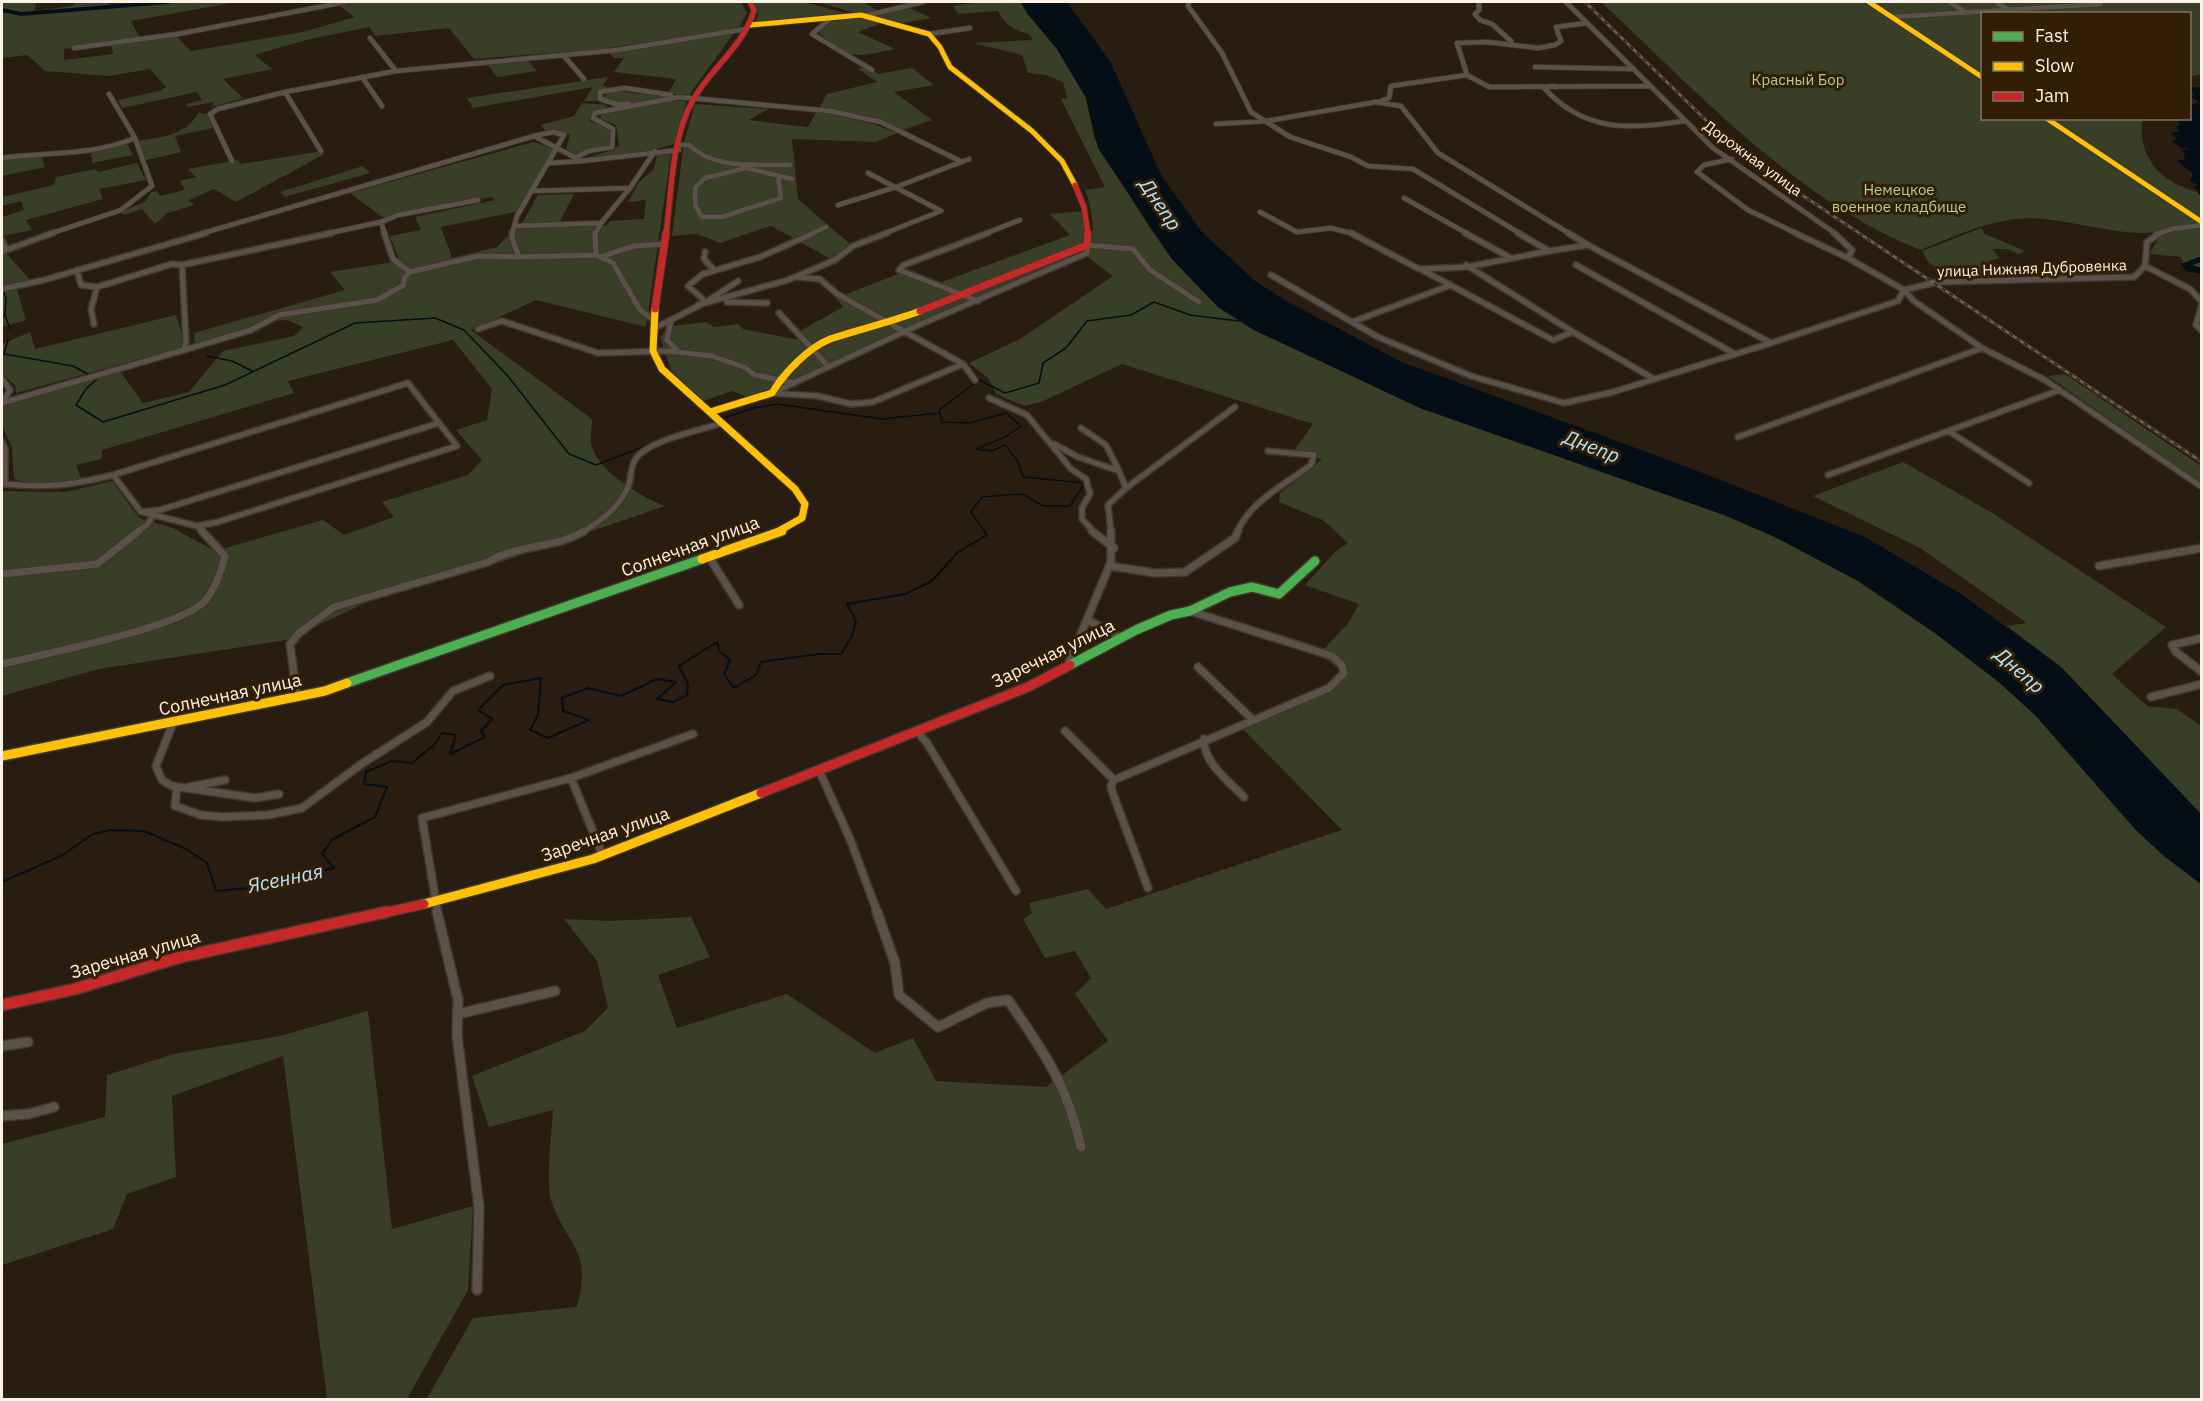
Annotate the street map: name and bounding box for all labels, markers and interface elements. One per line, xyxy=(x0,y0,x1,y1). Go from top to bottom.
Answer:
legend xyxy=(1981,12,2191,120)
text: Fast xyxy=(2035,24,2069,47)
text: Slow xyxy=(2035,54,2074,77)
park label: Красный Бор xyxy=(1752,70,1844,89)
text: Jam xyxy=(2035,84,2070,107)
street label: Дорожная улица xyxy=(1700,116,1806,200)
water label: Днепр xyxy=(1132,171,1188,236)
park label: Немецкое военное кладбище xyxy=(1832,180,1966,216)
street label: улица Нижняя Дубровенка xyxy=(1937,255,2127,281)
water label: Днепр xyxy=(1558,422,1624,469)
street label: Солнечная улица xyxy=(618,510,763,582)
street label: Заречная улица xyxy=(988,613,1119,693)
water label: Днепр xyxy=(1988,639,2051,699)
street label: Солнечная улица xyxy=(156,668,304,720)
street label: Заречная улица xyxy=(538,801,673,867)
water label: Ясенная xyxy=(244,857,325,899)
street label: Заречная улица xyxy=(67,924,203,984)

